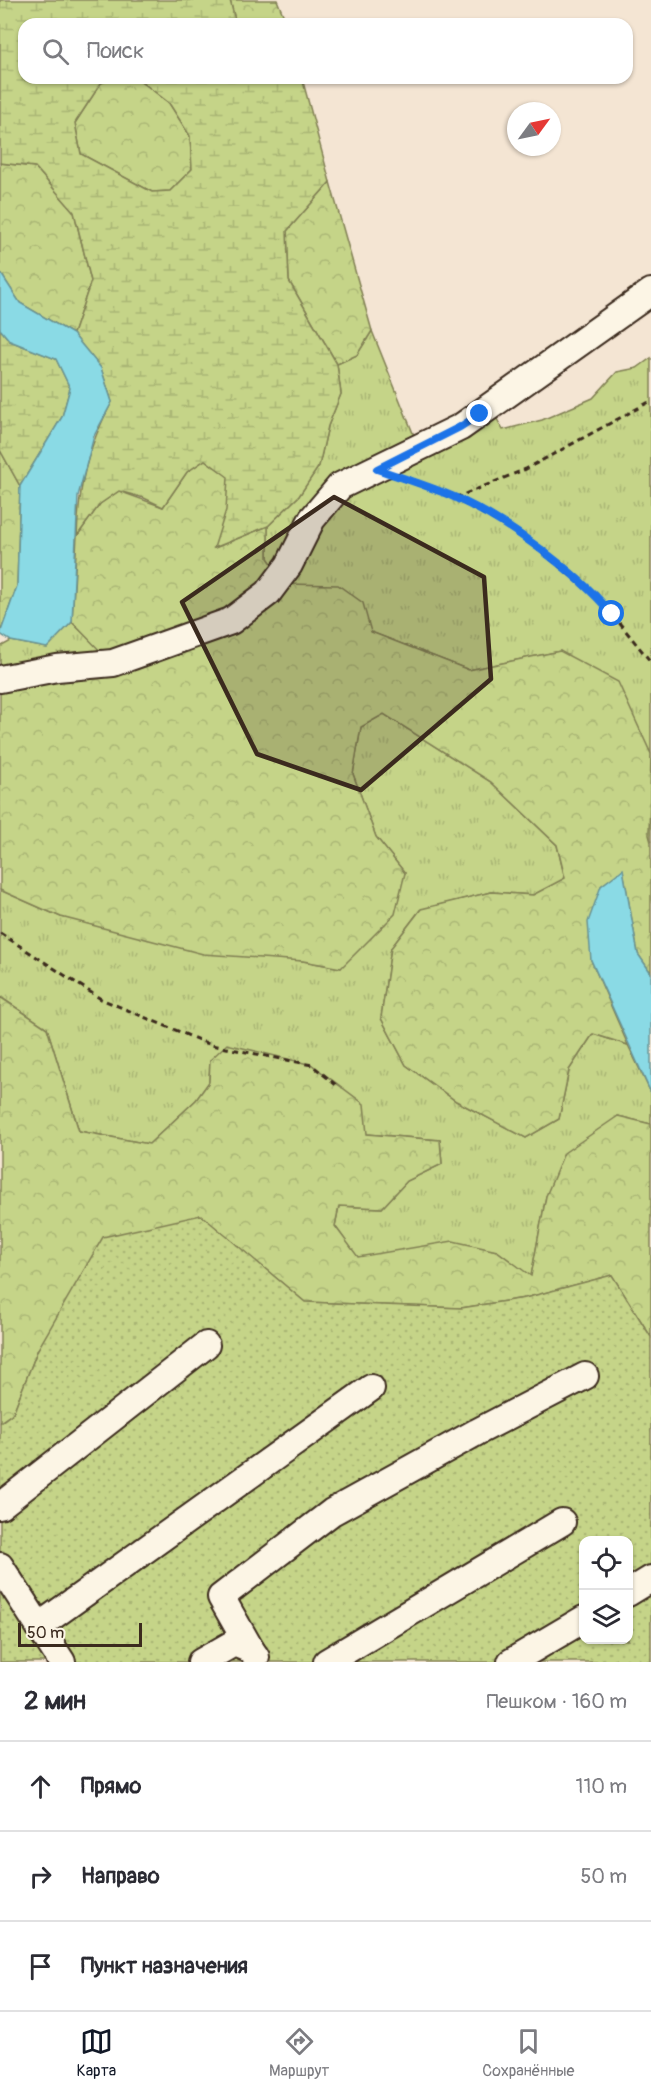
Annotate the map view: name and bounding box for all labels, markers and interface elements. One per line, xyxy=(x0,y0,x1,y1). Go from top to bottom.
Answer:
search box xyxy=(18,18,633,84)
icon: search xyxy=(39,35,72,68)
text: Поиск xyxy=(87,37,144,65)
north arrow xyxy=(507,102,561,156)
route end xyxy=(466,400,492,426)
route start xyxy=(598,600,624,626)
map controls xyxy=(579,1536,633,1644)
button: locate xyxy=(579,1536,633,1590)
button: layers xyxy=(579,1590,633,1644)
scale bar xyxy=(18,1620,142,1648)
text: 50 m xyxy=(27,1623,64,1643)
text: 2 мин xyxy=(24,1685,86,1717)
text: Пешком · 160 m xyxy=(486,1689,627,1714)
icon: ahead xyxy=(24,1770,57,1803)
text: Прямо xyxy=(81,1772,141,1800)
text: 110 m xyxy=(576,1774,627,1799)
icon: right xyxy=(24,1860,57,1893)
text: Направо xyxy=(81,1862,160,1890)
text: 50 m xyxy=(580,1864,627,1889)
icon: arrive xyxy=(24,1950,57,1983)
text: Пункт назначения xyxy=(81,1952,248,1980)
tab: Карта xyxy=(76,2025,116,2081)
tab: Маршрут xyxy=(269,2025,329,2081)
tab: Сохранённые xyxy=(482,2025,575,2081)

